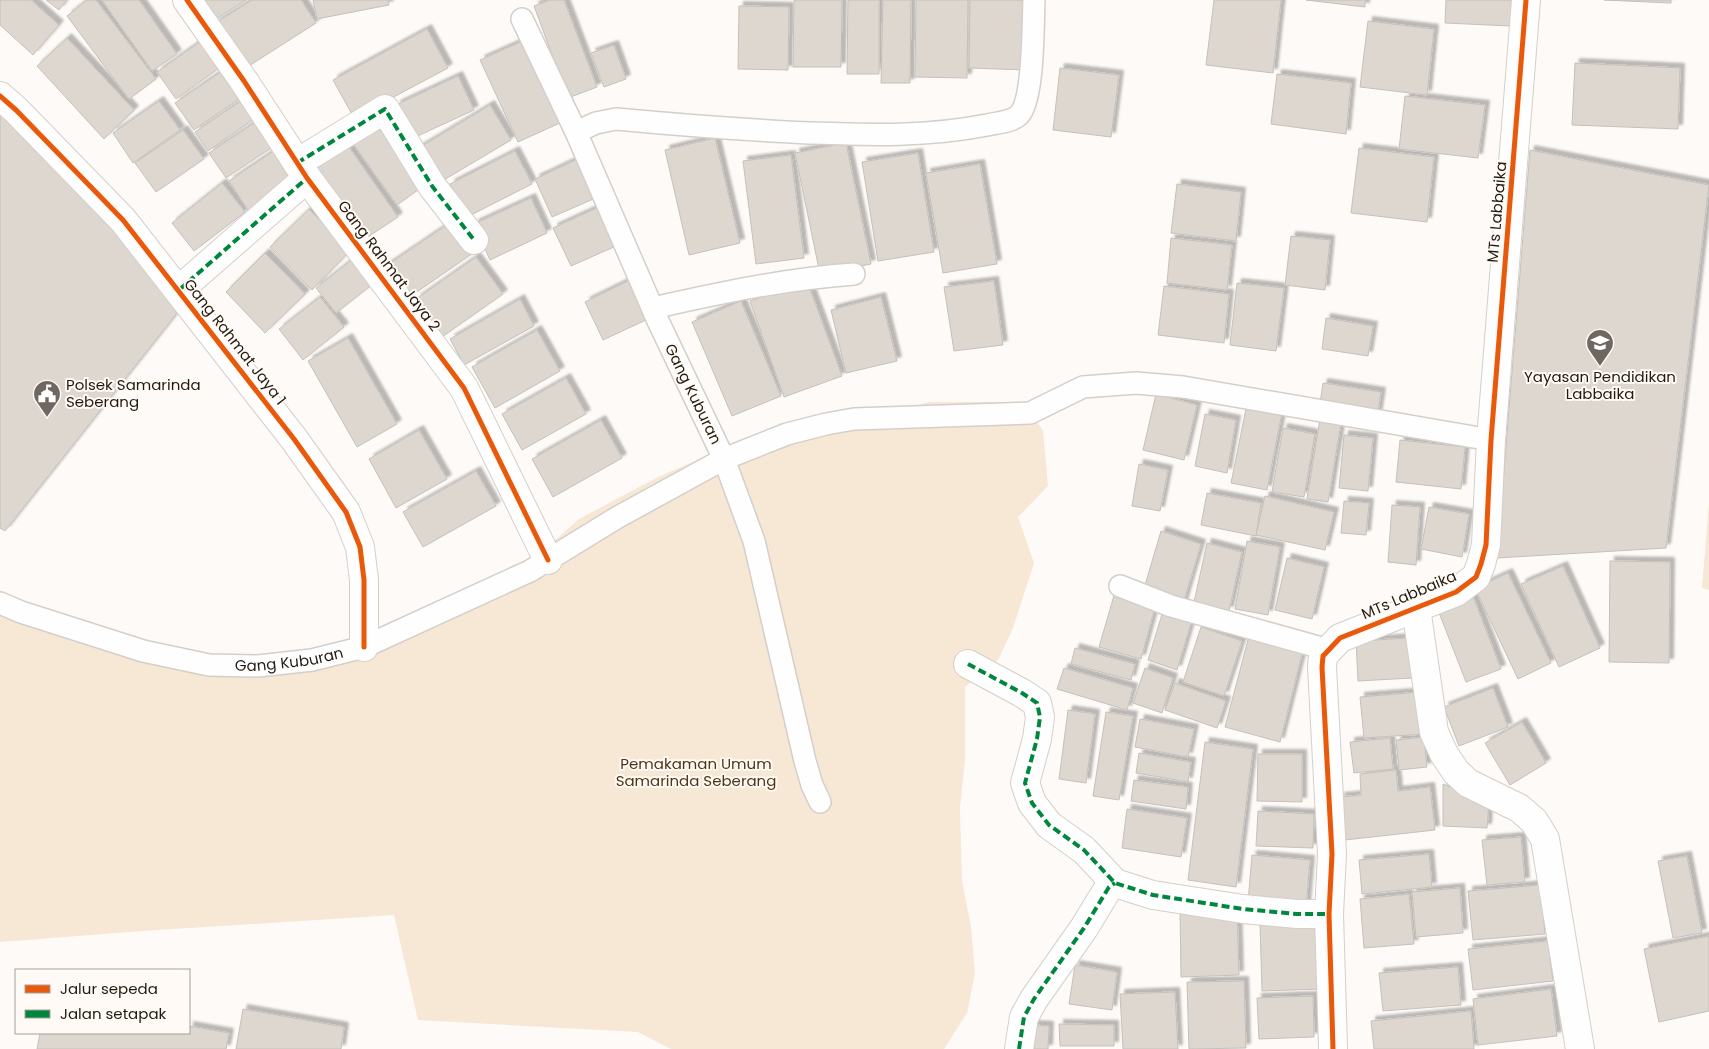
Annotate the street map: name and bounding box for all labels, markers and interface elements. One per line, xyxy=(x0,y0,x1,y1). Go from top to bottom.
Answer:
street label: MTs Labbaika xyxy=(1482,160,1511,263)
street label: Gang Rahmat Jaya 2 xyxy=(333,196,446,335)
street label: Gang Rahmat Jaya 1 xyxy=(179,274,291,409)
school or university icon: Yayasan Pendidikan Labbaika xyxy=(1585,328,1615,367)
street label: Gang Kuburan xyxy=(660,340,727,447)
place label: Yayasan Pendidikan Labbaika xyxy=(1524,366,1676,404)
place label: Polsek Samarinda Seberang xyxy=(66,374,201,412)
public building icon: Polsek Samarinda Seberang xyxy=(32,379,62,418)
street label: MTs Labbaika xyxy=(1358,565,1460,624)
street label: Gang Kuburan xyxy=(235,642,345,676)
park label: Pemakaman Umum Samarinda Seberang xyxy=(616,753,776,791)
legend xyxy=(15,969,190,1034)
text: Jalur sepeda xyxy=(60,978,158,999)
text: Jalan setapak xyxy=(60,1003,167,1024)

